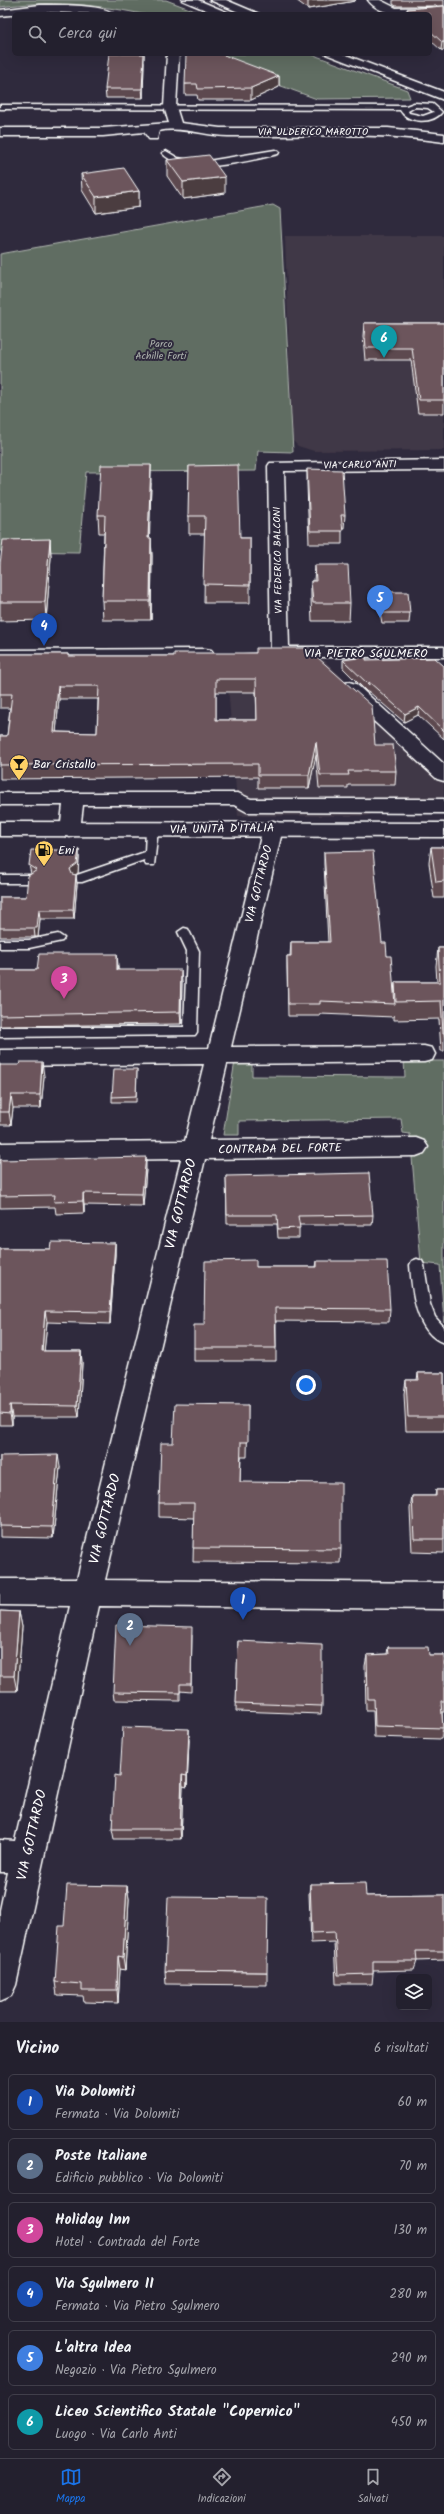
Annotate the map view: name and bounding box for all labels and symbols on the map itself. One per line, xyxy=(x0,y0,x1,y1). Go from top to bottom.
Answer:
street label: VIA ULDERICO MAROTTO xyxy=(258,124,368,140)
pin: 6 xyxy=(371,325,397,358)
park label: Parco Achille Forti xyxy=(136,336,187,364)
street label: VIA CARLO ANTI xyxy=(323,456,397,474)
street label: VIA FEDERICO BALCONI xyxy=(269,506,287,614)
pin: 5 xyxy=(367,585,393,618)
pin: 4 xyxy=(31,613,57,646)
street label: VIA PIETRO SGULMERO xyxy=(304,644,428,663)
bar icon: Bar Cristallo xyxy=(8,753,30,781)
place label: Bar Cristallo xyxy=(33,755,96,774)
street label: VIA UNITÀ D'ITALIA xyxy=(170,819,274,839)
fuel station icon: Eni xyxy=(33,839,55,867)
place label: Eni xyxy=(58,841,75,860)
street label: VIA GOTTARDO xyxy=(240,843,278,925)
pin: 3 xyxy=(51,966,77,999)
street label: CONTRADA DEL FORTE xyxy=(218,1138,343,1160)
street label: VIA GOTTARDO xyxy=(159,1156,203,1251)
your location xyxy=(296,1375,316,1395)
street label: VIA GOTTARDO xyxy=(83,1471,127,1566)
pin: 1 xyxy=(230,1587,256,1620)
pin: 2 xyxy=(117,1613,143,1646)
street label: VIA GOTTARDO xyxy=(11,1787,53,1882)

